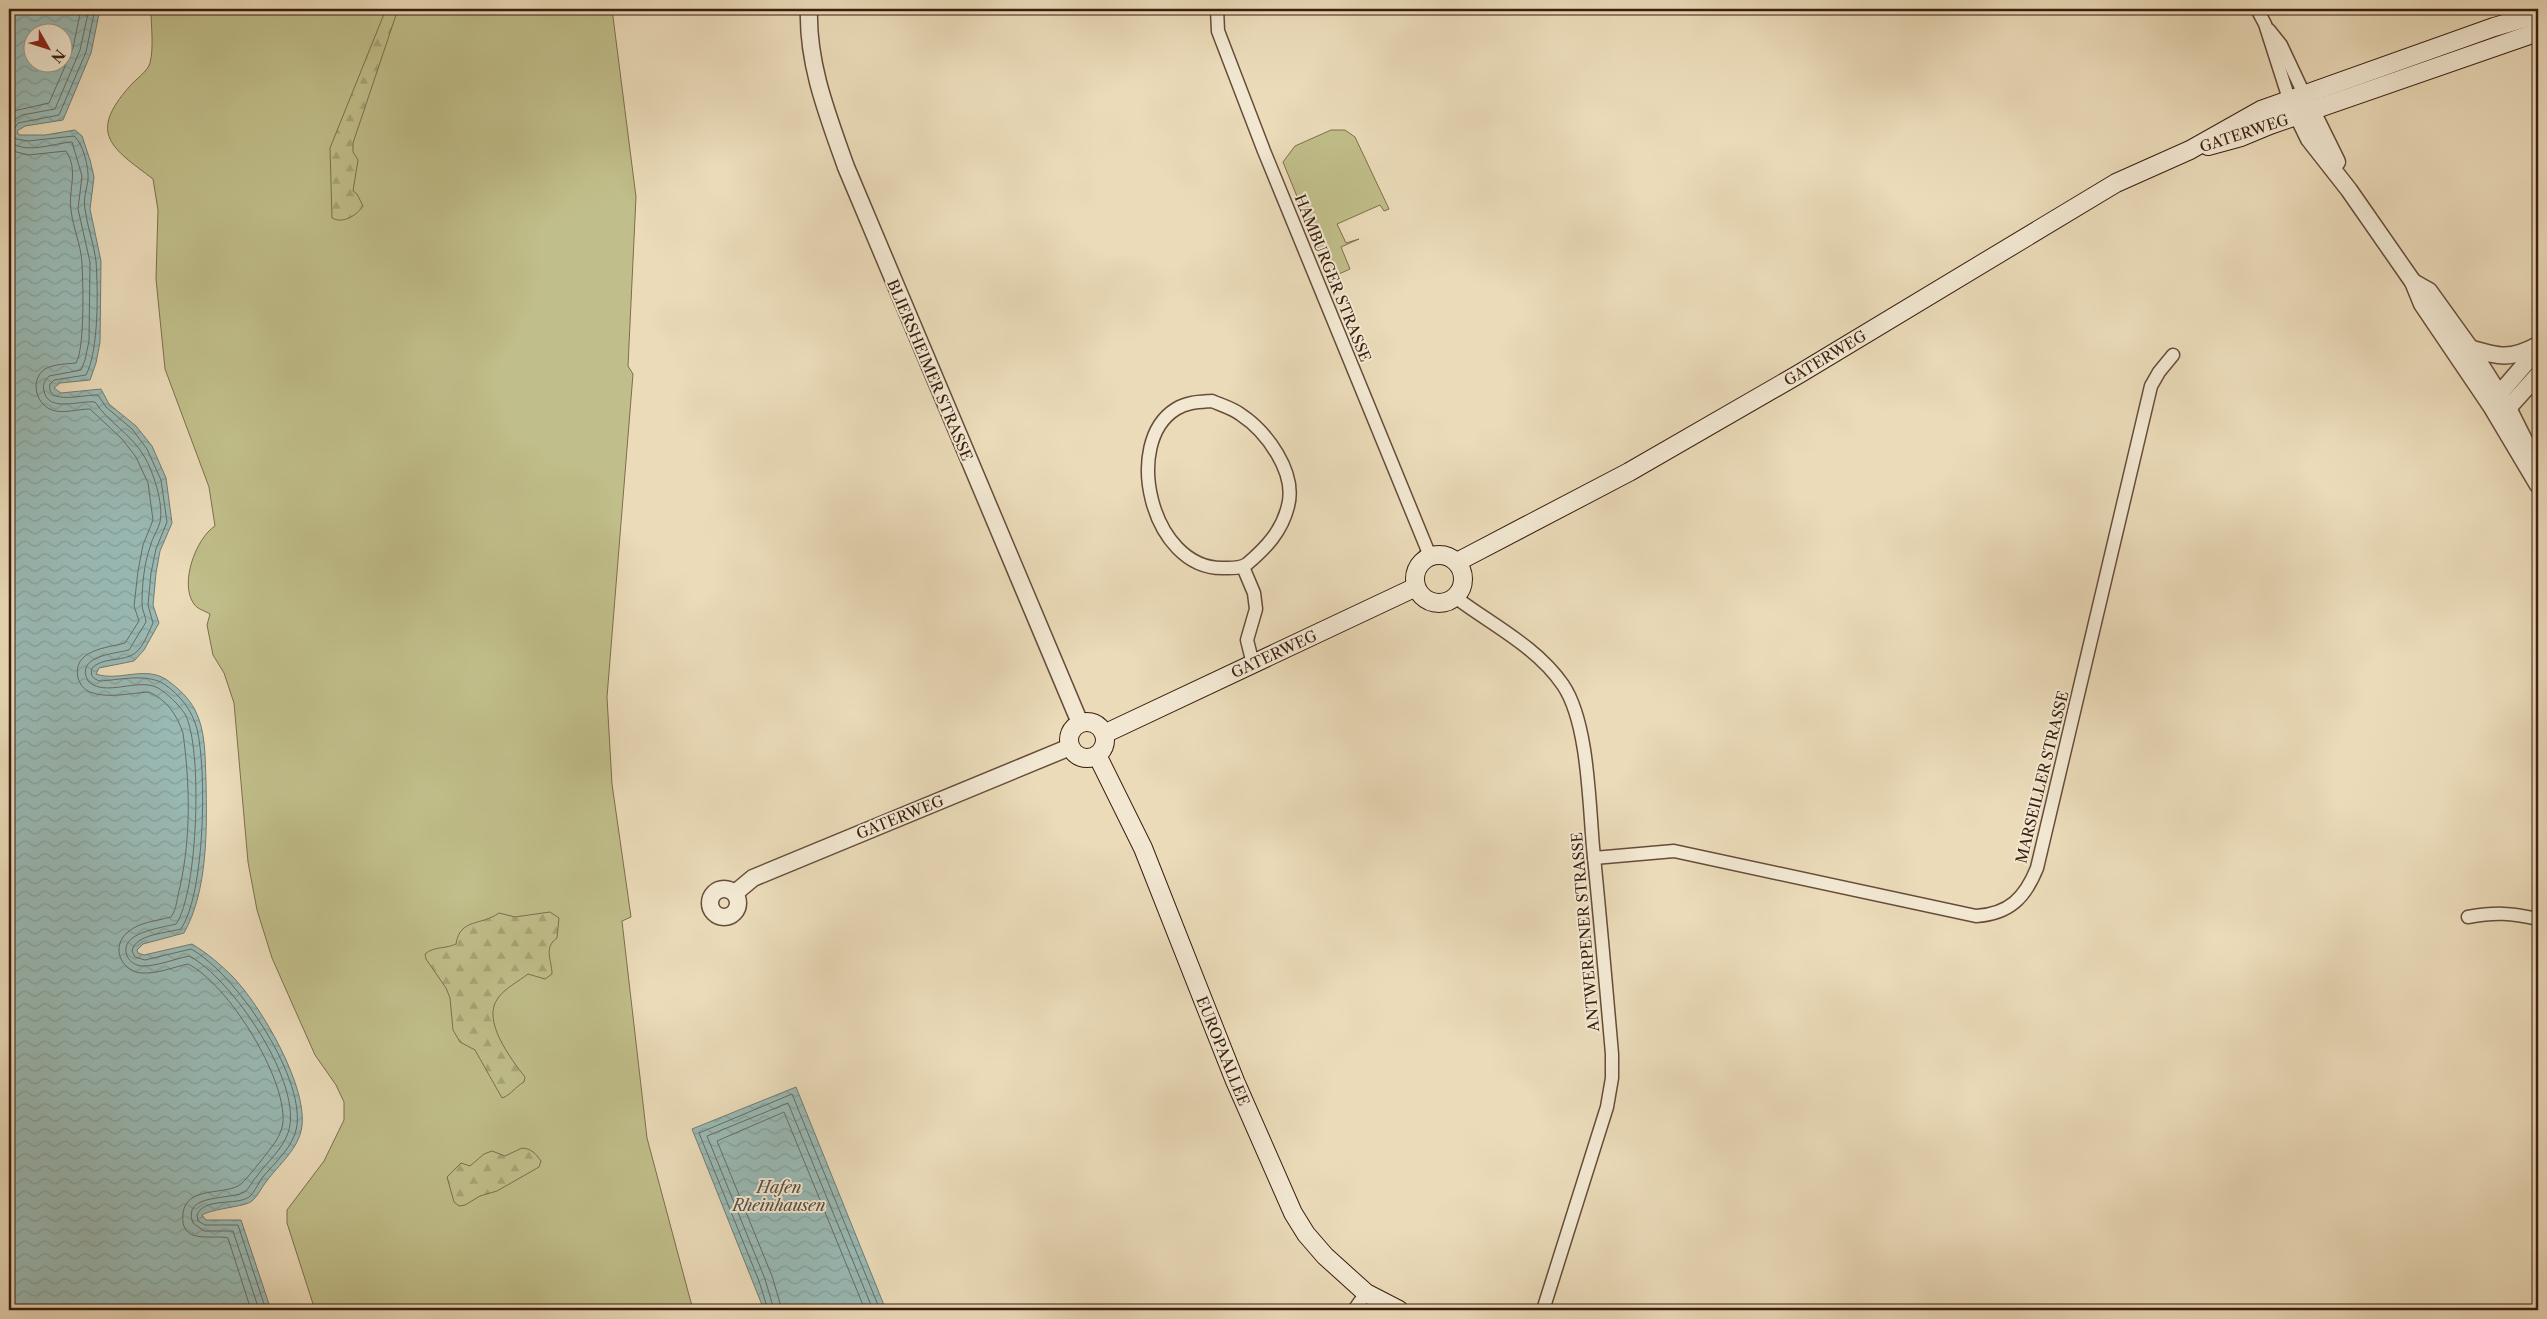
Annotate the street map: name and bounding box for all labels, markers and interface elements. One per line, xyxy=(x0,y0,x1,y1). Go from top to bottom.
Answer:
north arrow xyxy=(22,22,72,72)
text: N xyxy=(47,46,69,67)
street label: GATERWEG xyxy=(2197,110,2291,156)
street label: HAMBURGER STRASSE xyxy=(1291,191,1375,365)
street label: BLIERSHEIMER STRASSE xyxy=(883,276,977,464)
street label: GATERWEG xyxy=(1780,326,1870,390)
street label: GATERWEG xyxy=(1228,626,1320,682)
street label: MARSEILLER STRASSE xyxy=(2011,689,2073,865)
street label: GATERWEG xyxy=(853,791,947,843)
street label: ANTWERPENER STRASSE xyxy=(1567,831,1603,1034)
street label: EUROPAALLEE xyxy=(1192,993,1254,1109)
water label: Hafen Rheinhausen xyxy=(731,1177,825,1215)

